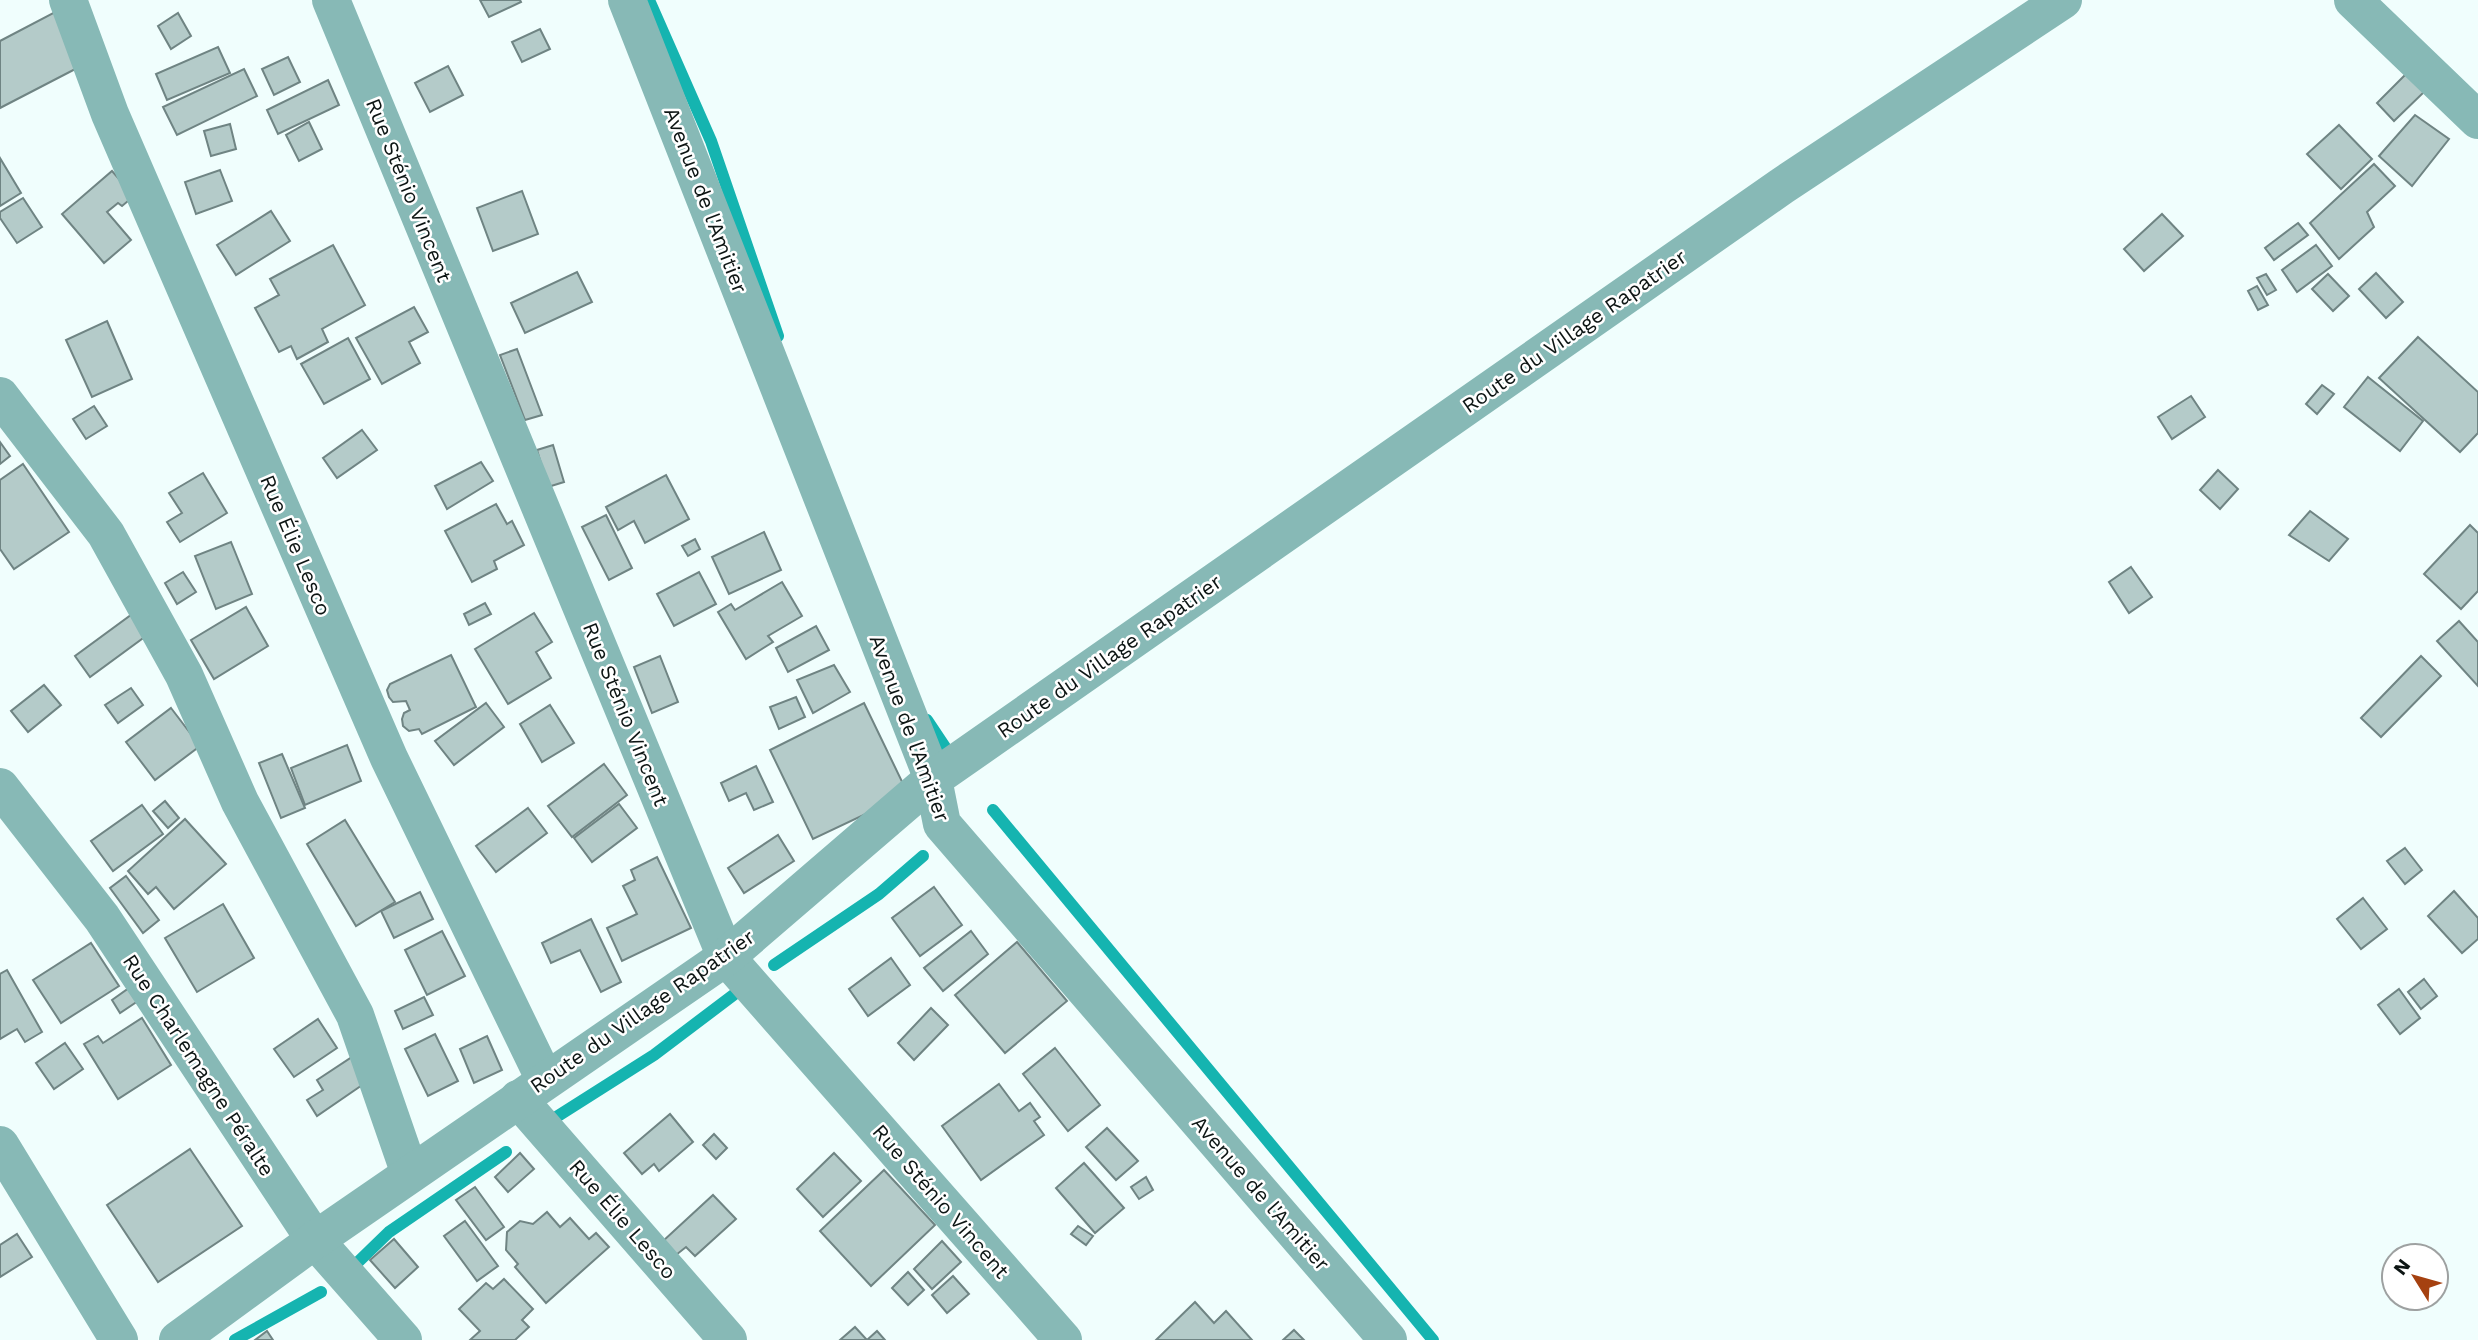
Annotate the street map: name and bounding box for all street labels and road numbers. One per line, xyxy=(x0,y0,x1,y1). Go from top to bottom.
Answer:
street label: Rue Sténio Vincent xyxy=(361,95,457,286)
street label: Avenue de l'Amitier xyxy=(659,103,753,297)
street label: Route du Village Rapatrier xyxy=(1457,244,1691,418)
street label: Rue Élie Lesco xyxy=(255,471,337,619)
street label: Route du Village Rapatrier xyxy=(992,569,1226,743)
street label: Rue Sténio Vincent xyxy=(578,619,674,810)
street label: Avenue de l'Amitier xyxy=(865,631,956,825)
street label: Route du Village Rapatrier xyxy=(525,924,759,1098)
street label: Rue Charlemagne Péralte xyxy=(118,949,280,1181)
street label: Avenue de l'Amitier xyxy=(1187,1110,1335,1276)
street label: Rue Sténio Vincent xyxy=(867,1119,1015,1283)
street label: Rue Élie Lesco xyxy=(564,1154,682,1284)

